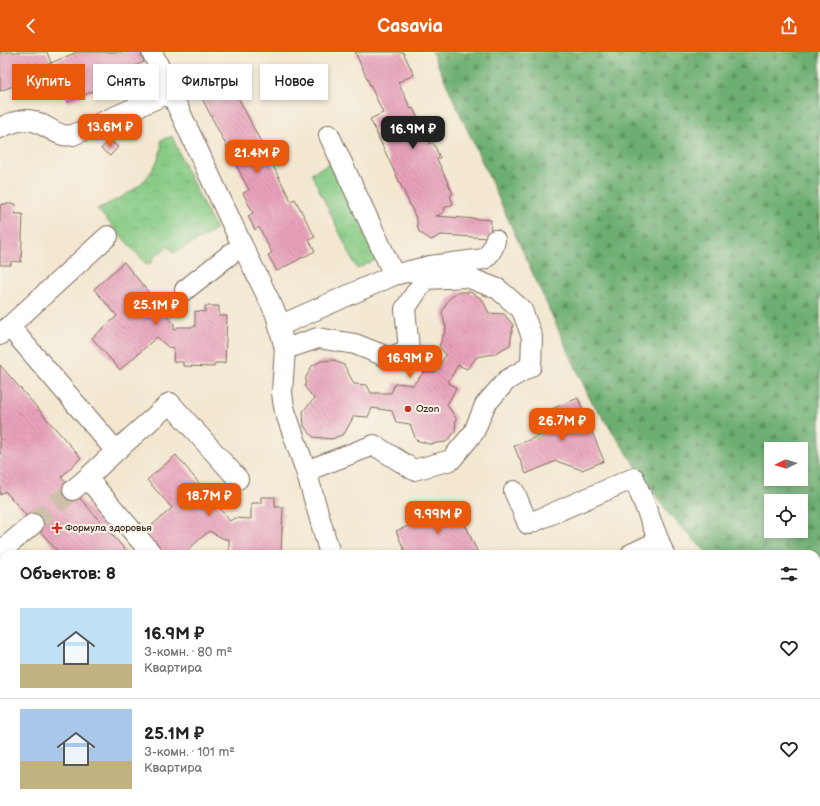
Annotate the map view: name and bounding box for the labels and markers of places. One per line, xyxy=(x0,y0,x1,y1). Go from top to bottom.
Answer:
pin: 13.6M ₽ xyxy=(73,114,147,148)
pin: 16.9M ₽ xyxy=(376,116,450,150)
pin: 21.4M ₽ xyxy=(220,140,294,174)
pin: 25.1M ₽ xyxy=(119,292,193,326)
pin: 16.9M ₽ xyxy=(373,345,447,379)
place label: Ozon xyxy=(416,403,440,415)
marker: Ozon xyxy=(403,404,413,414)
pin: 26.7M ₽ xyxy=(525,408,599,442)
pin: 18.7M ₽ xyxy=(172,483,246,517)
pin: 9.99M ₽ xyxy=(401,501,475,535)
place label: Формула здоровья xyxy=(65,522,152,534)
marker: Формула здоровья xyxy=(52,523,62,533)

